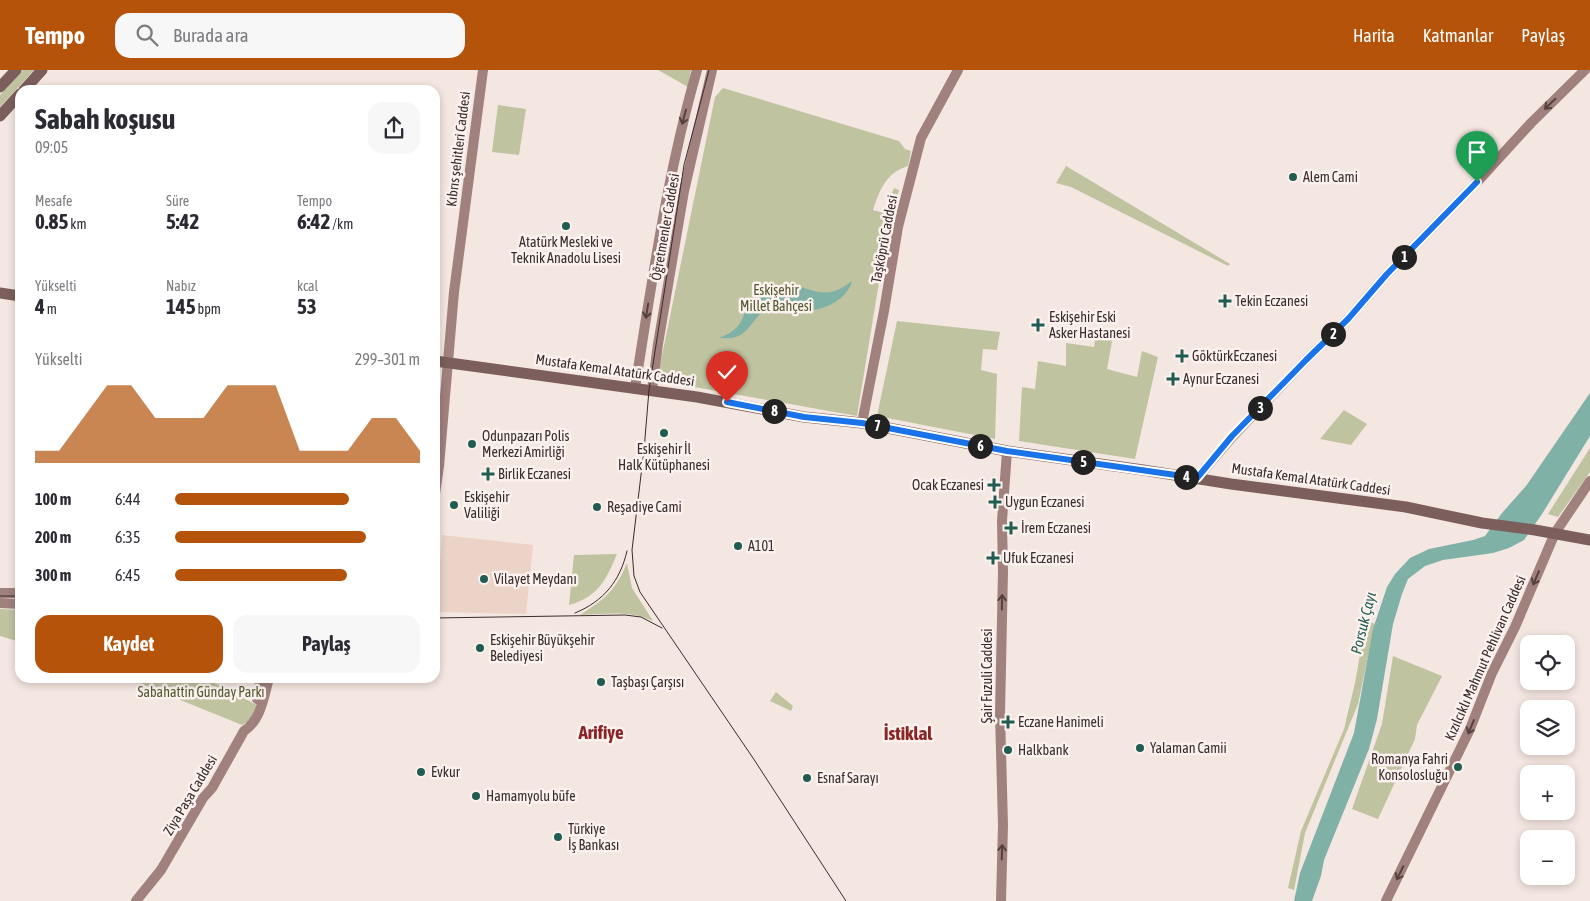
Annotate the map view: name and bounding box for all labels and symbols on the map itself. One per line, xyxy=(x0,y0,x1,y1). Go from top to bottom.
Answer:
street label: Kıbrıs şehitleri Caddesi xyxy=(443,90,473,208)
one-way arrow xyxy=(1544,98,1557,110)
one-way arrow xyxy=(679,109,688,125)
pin xyxy=(1456,131,1498,182)
place label: Alem Cami xyxy=(1303,169,1358,185)
marker: Alem Cami xyxy=(1287,171,1299,183)
street label: Öğretmenler Caddesi xyxy=(648,172,682,282)
street label: Taşköprü Caddesi xyxy=(868,194,900,284)
marker: Atatürk Mesleki ve Teknik Anadolu Lisesi xyxy=(560,220,572,232)
place label: Atatürk Mesleki ve Teknik Anadolu Lisesi xyxy=(511,234,621,266)
pin: 1 xyxy=(1392,244,1416,270)
park label: Eskişehir Millet Bahçesi xyxy=(740,282,812,314)
place label: Tekin Eczanesi xyxy=(1235,293,1308,309)
marker: Tekin Eczanesi xyxy=(1219,295,1231,307)
one-way arrow xyxy=(642,303,652,319)
place label: Eskişehir Eski Asker Hastanesi xyxy=(1049,309,1131,341)
marker: Eskişehir Eski Asker Hastanesi xyxy=(1031,318,1045,332)
pin: 2 xyxy=(1320,322,1346,346)
place label: GöktürkEczanesi xyxy=(1192,348,1277,364)
marker: GöktürkEczanesi xyxy=(1176,350,1188,362)
street label: Mustafa Kemal Atatürk Caddesi xyxy=(535,351,695,389)
pin xyxy=(706,351,748,402)
place label: Aynur Eczanesi xyxy=(1183,371,1259,387)
marker: Aynur Eczanesi xyxy=(1167,373,1179,385)
pin: 3 xyxy=(1248,396,1272,420)
pin: 8 xyxy=(762,398,786,424)
pin: 7 xyxy=(864,414,890,438)
marker: Eskişehir İl Halk Kütüphanesi xyxy=(658,427,670,439)
place label: Odunpazarı Polis Merkezi Amirliği xyxy=(482,428,570,460)
pin: 6 xyxy=(968,434,992,458)
marker: Odunpazarı Polis Merkezi Amirliği xyxy=(466,438,478,450)
place label: Eskişehir İl Halk Kütüphanesi xyxy=(618,441,710,473)
pin: 5 xyxy=(1070,450,1096,474)
street label: Mustafa Kemal Atatürk Caddesi xyxy=(1231,460,1391,498)
pin: 4 xyxy=(1174,464,1198,490)
place label: Birlik Eczanesi xyxy=(498,466,571,482)
marker: Birlik Eczanesi xyxy=(482,468,494,480)
place label: Ocak Eczanesi xyxy=(912,477,984,493)
marker: Ocak Eczanesi xyxy=(988,479,1000,491)
place label: Eskişehir Valiliği xyxy=(464,489,510,521)
place label: Uygun Eczanesi xyxy=(1005,494,1085,510)
marker: Uygun Eczanesi xyxy=(989,496,1001,508)
marker: Eskişehir Valiliği xyxy=(448,499,460,511)
place label: Reşadiye Cami xyxy=(607,499,682,515)
marker: Reşadiye Cami xyxy=(591,501,603,513)
place label: İrem Eczanesi xyxy=(1021,520,1091,536)
marker: İrem Eczanesi xyxy=(1005,522,1017,534)
place label: A101 xyxy=(748,538,775,554)
marker: A101 xyxy=(732,540,744,552)
place label: Ufuk Eczanesi xyxy=(1003,550,1074,566)
marker: Ufuk Eczanesi xyxy=(987,552,999,564)
one-way arrow xyxy=(1530,570,1540,585)
place label: Vilayet Meydanı xyxy=(494,571,577,587)
marker: Vilayet Meydanı xyxy=(478,573,490,585)
street label: Kızılcıklı Mahmut Pehlivan Caddesi xyxy=(1441,573,1529,743)
water label: Porsuk Çayı xyxy=(1347,590,1379,656)
one-way arrow xyxy=(997,595,1007,611)
street label: Şair Fuzuli Caddesi xyxy=(979,628,995,724)
place label: Eskişehir Büyükşehir Belediyesi xyxy=(490,632,596,664)
marker: Eskişehir Büyükşehir Belediyesi xyxy=(474,642,486,654)
place label: Taşbaşı Çarşısı xyxy=(611,674,684,690)
marker: Taşbaşı Çarşısı xyxy=(595,676,607,688)
park label: Sabahattin Günday Parkı xyxy=(138,684,264,700)
place label: Eczane Hanimeli xyxy=(1018,714,1104,730)
marker: Eczane Hanimeli xyxy=(1002,716,1014,728)
one-way arrow xyxy=(1466,719,1475,734)
district label: Arifiye xyxy=(577,721,624,743)
district label: İstiklal xyxy=(884,722,933,744)
place label: Yalaman Camii xyxy=(1150,740,1227,756)
place label: Halkbank xyxy=(1018,742,1069,758)
marker: Yalaman Camii xyxy=(1134,742,1146,754)
marker: Halkbank xyxy=(1002,744,1014,756)
place label: Romanya Fahri Konsolosluğu xyxy=(1371,751,1448,783)
street label: Ziya Paşa Caddesi xyxy=(160,752,220,838)
marker: Romanya Fahri Konsolosluğu xyxy=(1452,761,1464,773)
place label: Evkur xyxy=(431,764,461,780)
marker: Evkur xyxy=(415,766,427,778)
place label: Esnaf Sarayı xyxy=(817,770,879,786)
marker: Esnaf Sarayı xyxy=(801,772,813,784)
place label: Hamamyolu büfe xyxy=(486,788,576,804)
marker: Hamamyolu büfe xyxy=(470,790,482,802)
place label: Türkiye İş Bankası xyxy=(568,821,619,853)
marker: Türkiye İş Bankası xyxy=(552,831,564,843)
one-way arrow xyxy=(998,845,1007,861)
one-way arrow xyxy=(1395,865,1404,880)

